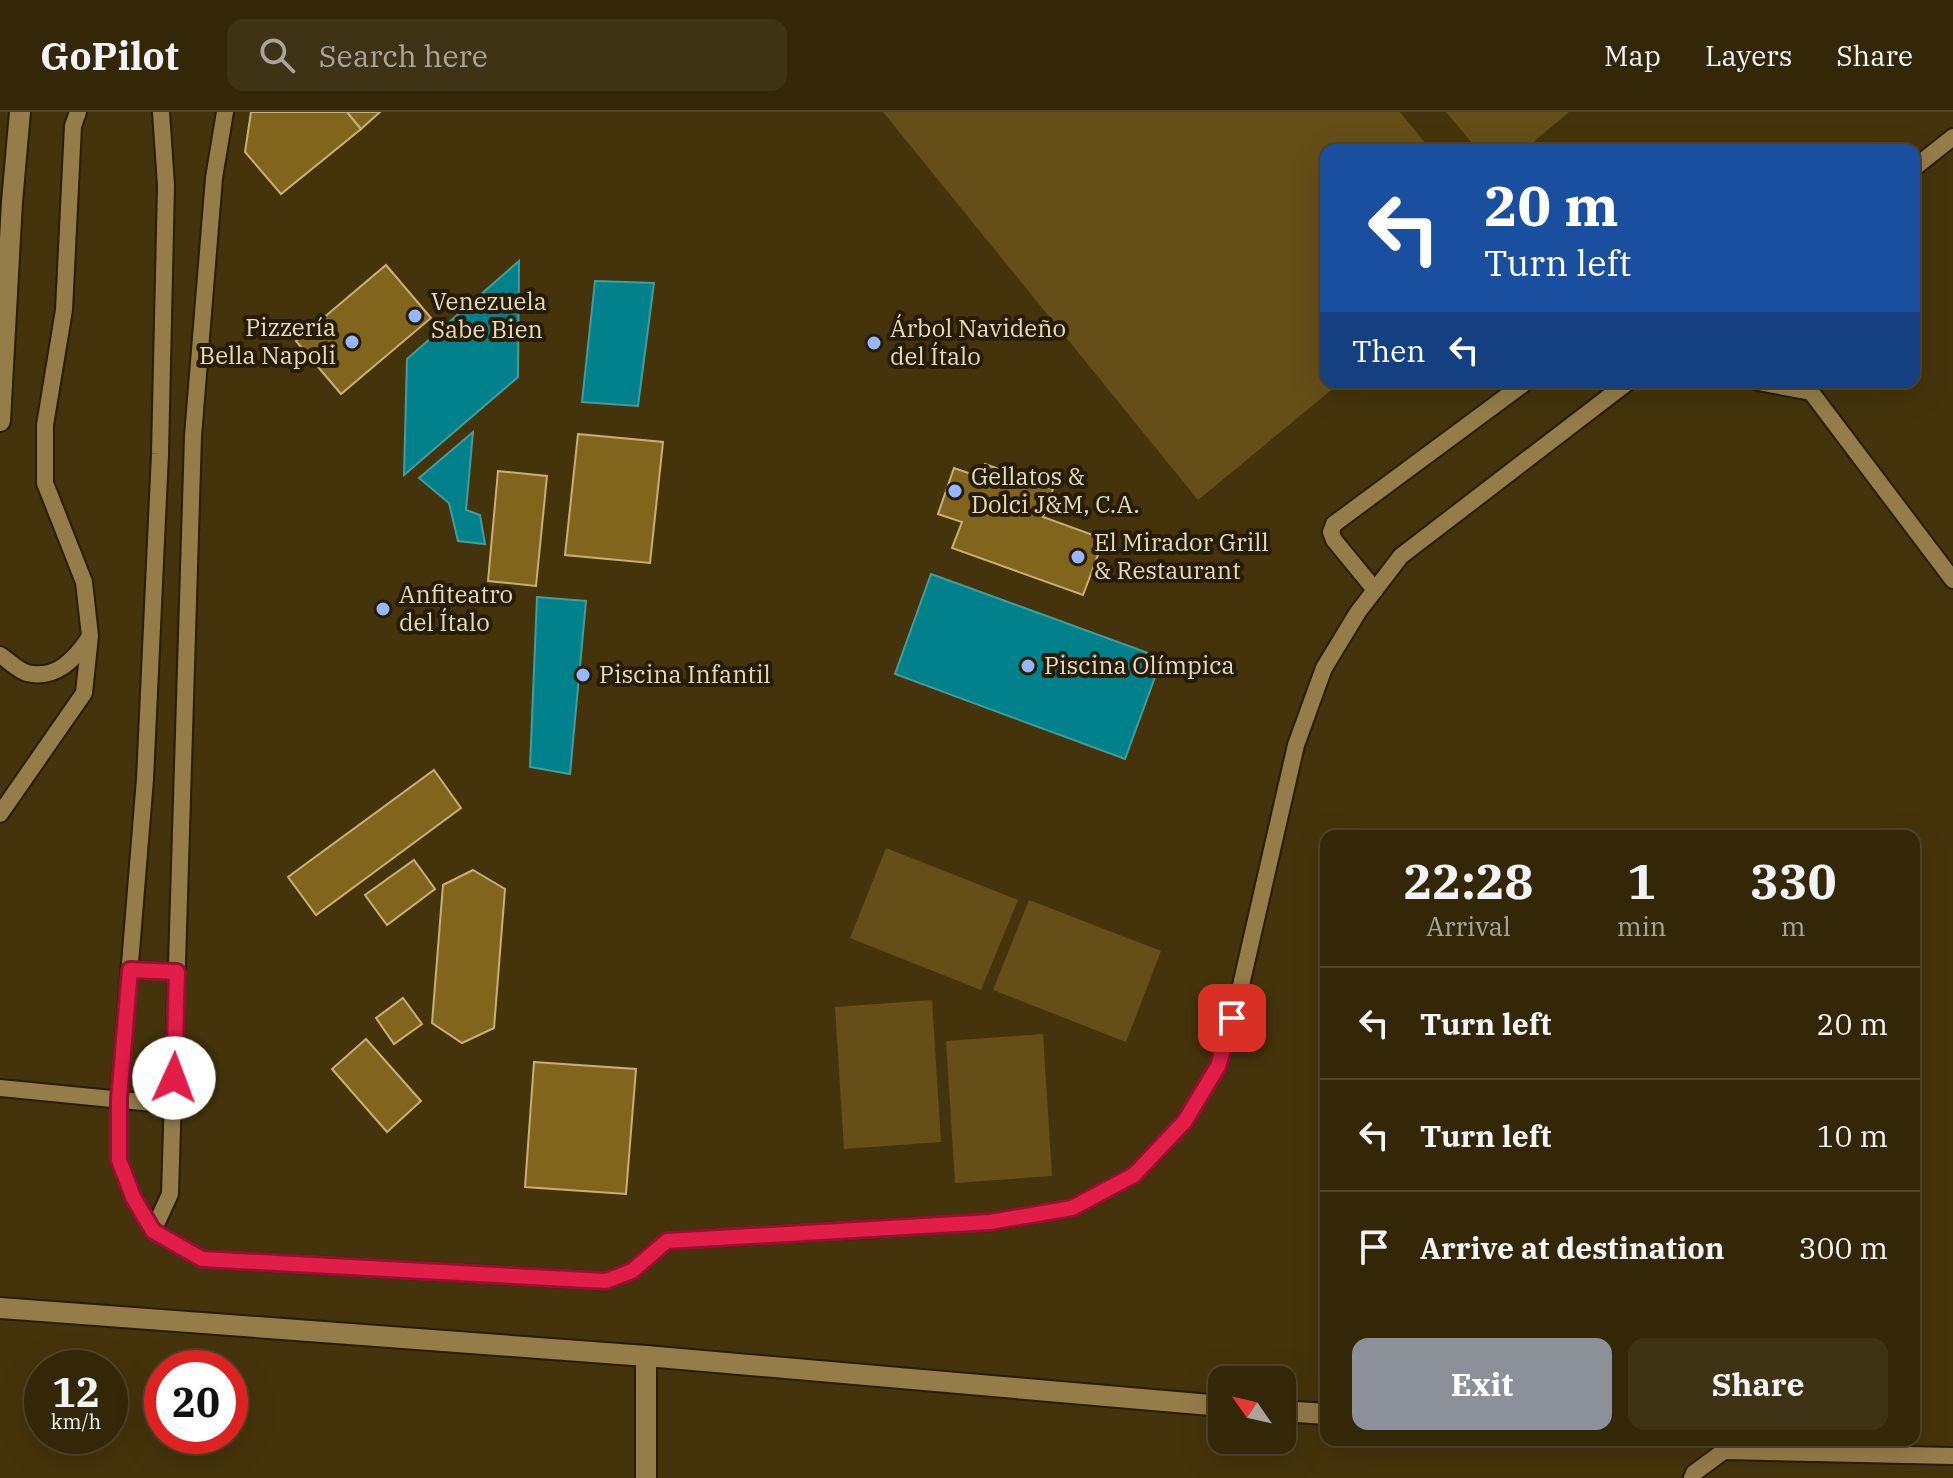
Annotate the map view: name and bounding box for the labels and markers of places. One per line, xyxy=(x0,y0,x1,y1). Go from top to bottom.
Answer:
place label: Venezuela Sabe Bien xyxy=(431,285,547,345)
marker: Venezuela Sabe Bien xyxy=(406,307,424,325)
place label: Pizzería Bella Napoli xyxy=(199,311,336,371)
place label: Árbol Navideño del Ítalo xyxy=(890,312,1066,372)
marker: Pizzería Bella Napoli xyxy=(343,333,361,351)
marker: Árbol Navideño del Ítalo xyxy=(865,334,883,352)
place label: Gellatos & Dolci J&M, C.A. xyxy=(971,460,1140,520)
marker: Gellatos & Dolci J&M, C.A. xyxy=(946,482,964,500)
place label: El Mirador Grill & Restaurant xyxy=(1094,526,1269,586)
marker: El Mirador Grill & Restaurant xyxy=(1069,548,1087,566)
place label: Anfiteatro del Ítalo xyxy=(399,578,513,638)
marker: Anfiteatro del Ítalo xyxy=(374,600,392,618)
place label: Piscina Olímpica xyxy=(1044,649,1235,681)
marker: Piscina Olímpica xyxy=(1019,657,1037,675)
place label: Piscina Infantil xyxy=(599,658,771,690)
marker: Piscina Infantil xyxy=(574,666,592,684)
pin xyxy=(1198,984,1266,1052)

